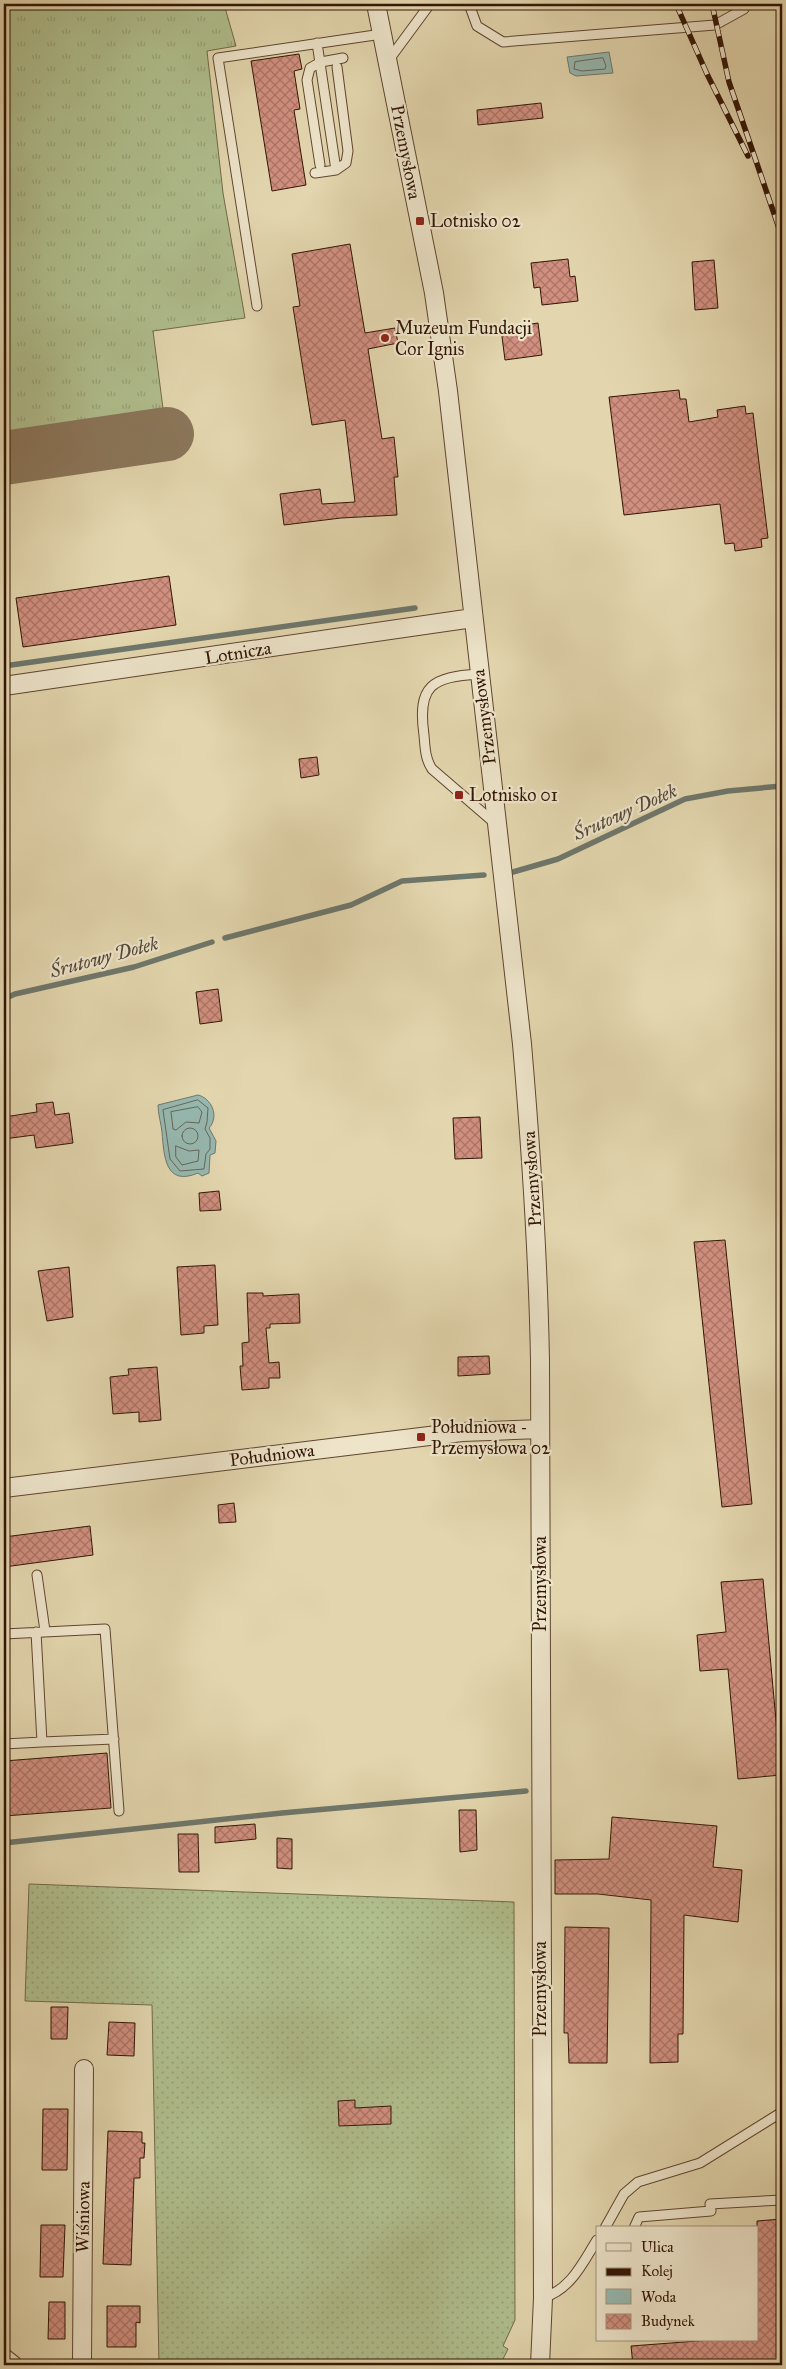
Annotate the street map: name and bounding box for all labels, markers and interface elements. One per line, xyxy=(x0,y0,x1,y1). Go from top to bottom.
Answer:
street label: Przemysłowa xyxy=(386,103,426,202)
place label: Lotnisko 02 xyxy=(430,210,521,232)
marker: Lotnisko 02 xyxy=(414,215,426,227)
place label: Muzeum Fundacji Cor Ignis xyxy=(395,317,532,361)
marker: Muzeum Fundacji Cor Ignis xyxy=(379,332,391,344)
street label: Lotnicza xyxy=(203,637,273,669)
street label: Przemysłowa xyxy=(467,668,501,766)
water label: Śrutowy Dołek xyxy=(568,778,681,846)
place label: Lotnisko 01 xyxy=(469,784,558,806)
marker: Lotnisko 01 xyxy=(453,789,465,801)
water label: Śrutowy Dołek xyxy=(46,930,161,983)
street label: Przemysłowa xyxy=(518,1130,546,1228)
place label: Południowa - Przemysłowa 02 xyxy=(431,1416,550,1459)
marker: Południowa - Przemysłowa 02 xyxy=(415,1431,427,1443)
street label: Południowa xyxy=(228,1439,316,1471)
street label: Przemysłowa xyxy=(529,1536,551,1632)
street label: Przemysłowa xyxy=(529,1941,551,2037)
street label: Wiśniowa xyxy=(71,2181,95,2253)
legend xyxy=(596,2226,758,2342)
text: Ulica xyxy=(641,2238,674,2256)
text: Kolej xyxy=(641,2262,673,2280)
text: Woda xyxy=(641,2288,677,2306)
text: Budynek xyxy=(641,2312,695,2330)

